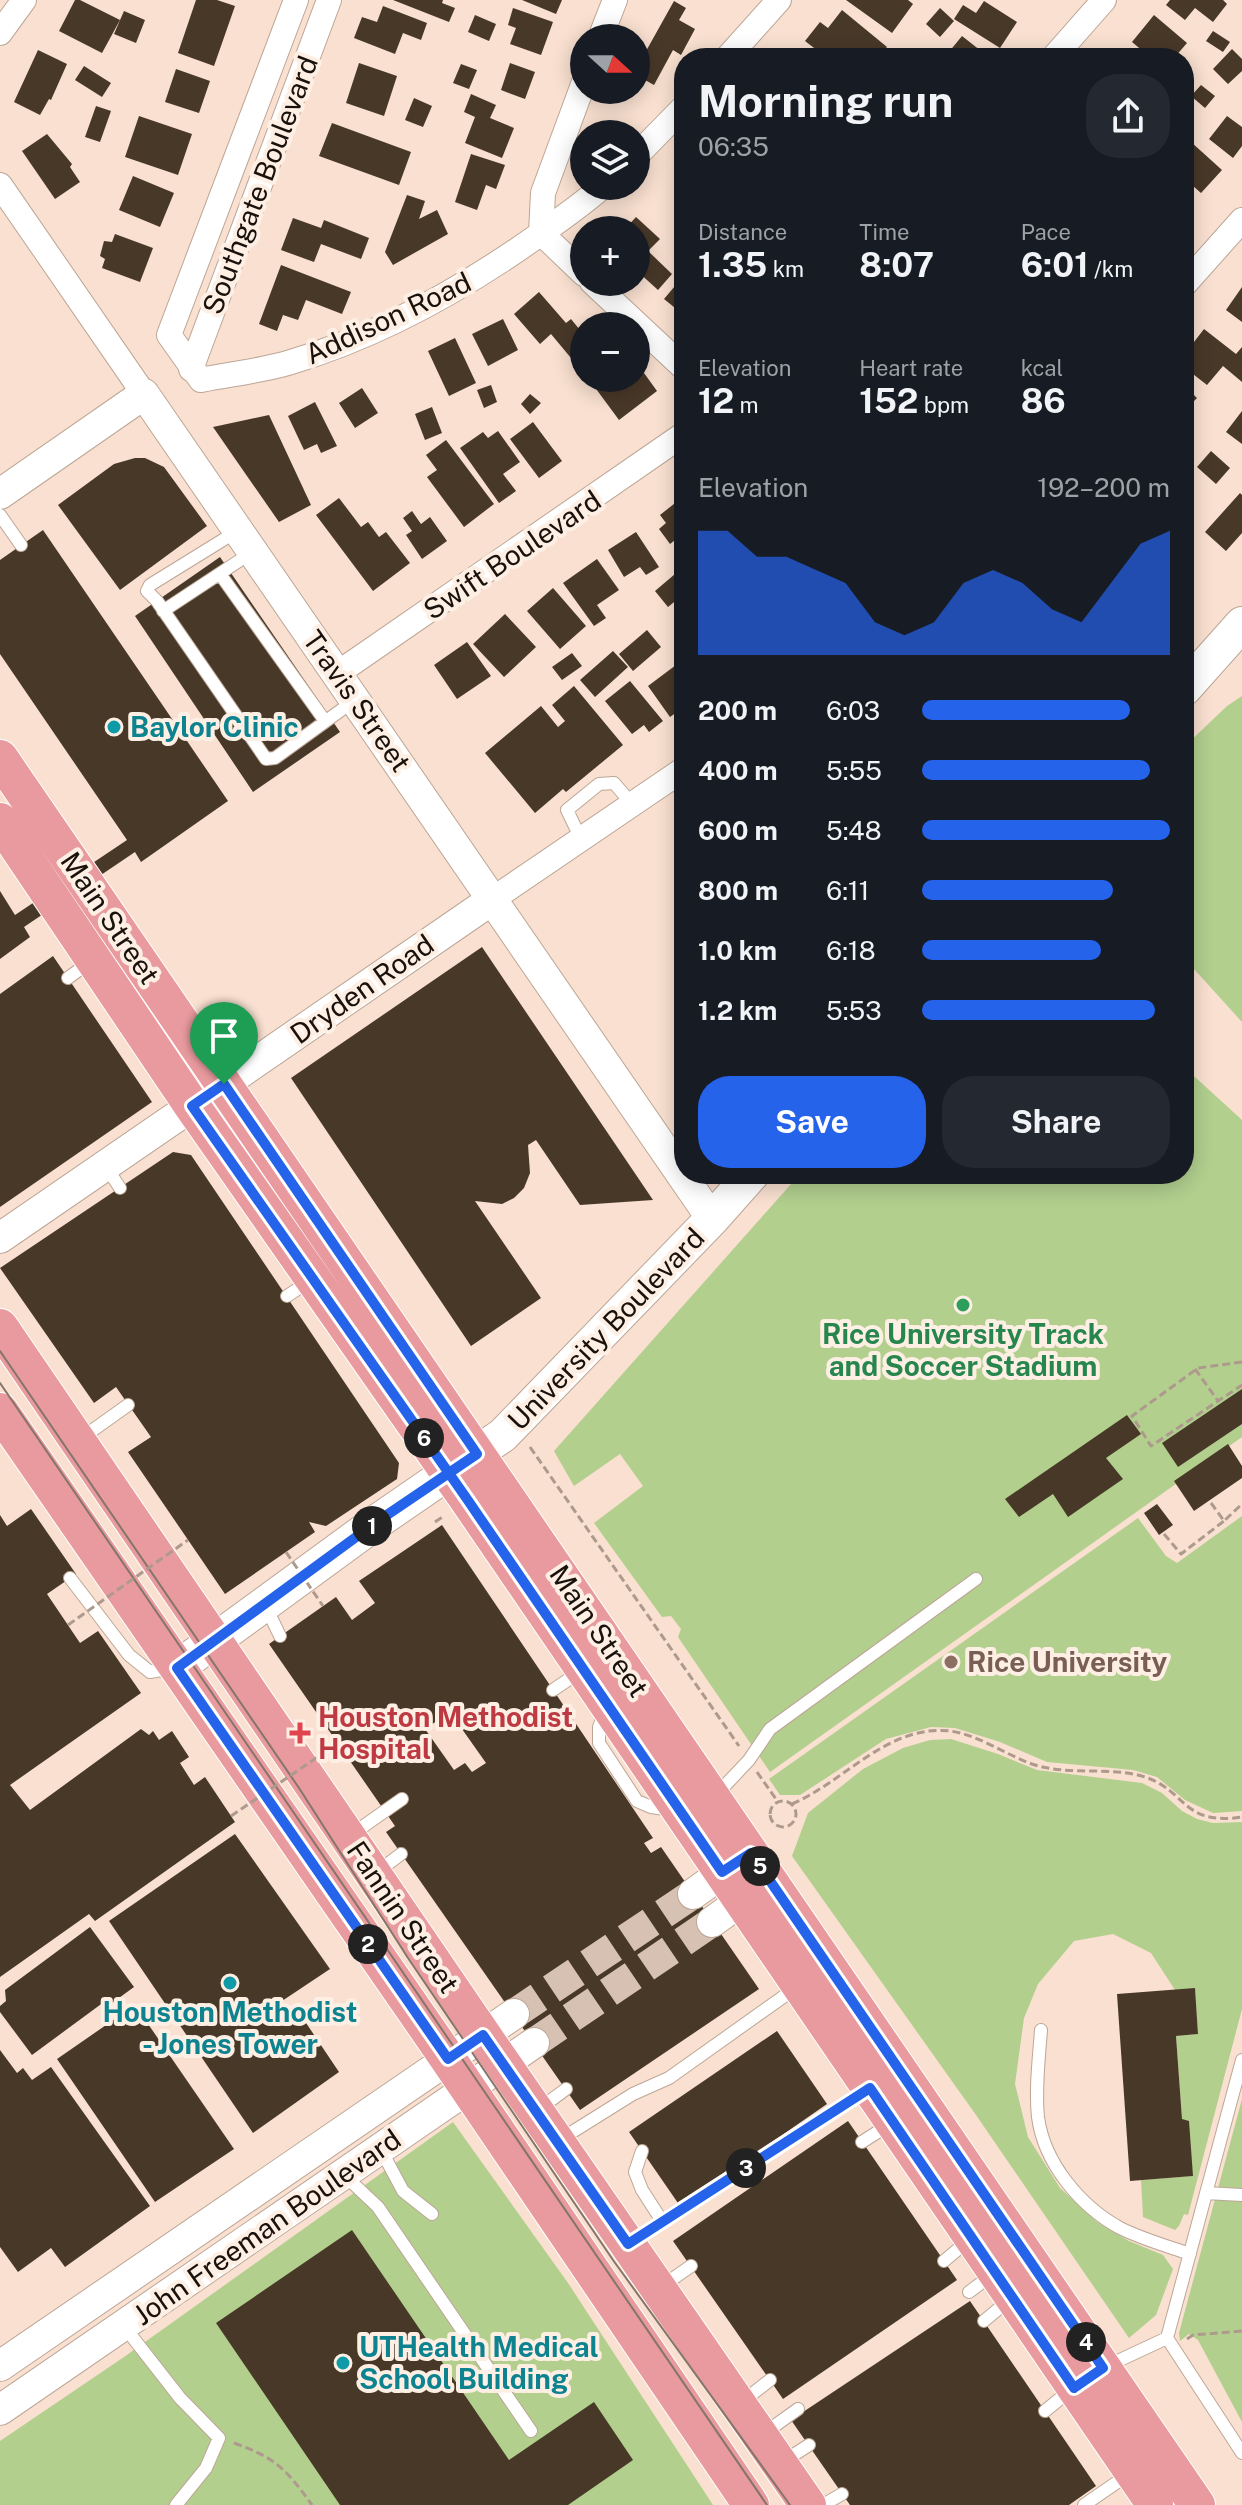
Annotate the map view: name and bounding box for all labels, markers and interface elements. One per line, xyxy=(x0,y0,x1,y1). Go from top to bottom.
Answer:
north arrow xyxy=(570,24,650,104)
map controls xyxy=(570,24,650,392)
street label: Southgate Boulevard xyxy=(195,51,324,319)
button: share xyxy=(1086,74,1170,158)
text: Morning run xyxy=(698,75,953,127)
button: layers xyxy=(570,120,650,200)
text: 06:35 xyxy=(698,131,769,162)
button: + xyxy=(570,216,650,296)
text: Distance xyxy=(698,219,787,245)
text: Time xyxy=(859,219,909,245)
text: Pace xyxy=(1021,219,1071,245)
text: 1.35 xyxy=(698,245,767,285)
text: 8:07 xyxy=(859,245,934,285)
text: 6:01 xyxy=(1021,245,1089,285)
text: km xyxy=(767,256,804,282)
text: /km xyxy=(1089,256,1133,282)
street label: Addison Road xyxy=(300,265,476,370)
button: − xyxy=(570,312,650,392)
text: Elevation xyxy=(698,355,791,381)
text: Heart rate xyxy=(859,355,963,381)
text: kcal xyxy=(1021,355,1063,381)
text: 12 xyxy=(698,381,734,421)
text: 152 xyxy=(859,381,918,421)
text: 86 xyxy=(1021,381,1066,421)
text: m xyxy=(734,392,759,418)
text: bpm xyxy=(918,392,969,418)
text: Elevation xyxy=(698,472,808,503)
text: 192–200 m xyxy=(1037,472,1170,503)
street label: Swift Boulevard xyxy=(417,483,607,626)
street label: Travis Street xyxy=(297,624,418,778)
text: 200 m xyxy=(698,695,777,726)
text: 6:03 xyxy=(826,695,880,726)
place label: Baylor Clinic xyxy=(130,710,299,743)
marker: Baylor Clinic xyxy=(105,718,123,736)
text: 400 m xyxy=(698,755,778,786)
text: 5:55 xyxy=(826,755,882,786)
text: 600 m xyxy=(698,815,778,846)
text: 5:48 xyxy=(826,815,882,846)
street label: Main Street xyxy=(54,845,167,990)
text: 800 m xyxy=(698,875,778,906)
text: 6:11 xyxy=(826,875,869,906)
street label: Dryden Road xyxy=(284,927,440,1050)
text: 1.0 km xyxy=(698,935,777,966)
text: 6:18 xyxy=(826,935,875,966)
text: 1.2 km xyxy=(698,995,777,1026)
text: 5:53 xyxy=(826,995,882,1026)
pin xyxy=(190,1002,258,1084)
icon: arrive xyxy=(202,1014,246,1058)
button: Save xyxy=(698,1076,926,1168)
button: Share xyxy=(942,1076,1170,1168)
street label: University Boulevard xyxy=(501,1221,711,1437)
marker: Rice University Track and Soccer Stadium xyxy=(954,1296,972,1314)
place label: Rice University Track and Soccer Stadium xyxy=(822,1317,1104,1382)
pin: 6 xyxy=(404,1418,444,1458)
text: 6 xyxy=(417,1425,431,1451)
pin: 1 xyxy=(352,1506,392,1546)
text: 1 xyxy=(367,1513,377,1539)
street label: Main Street xyxy=(543,1558,656,1703)
place label: Rice University xyxy=(967,1645,1168,1678)
marker: Rice University xyxy=(942,1653,960,1671)
place label: Houston Methodist Hospital xyxy=(318,1700,573,1765)
marker: Houston Methodist Hospital xyxy=(289,1722,311,1744)
street label: Fannin Street xyxy=(341,1835,466,1999)
pin: 5 xyxy=(740,1846,780,1886)
text: 5 xyxy=(753,1853,767,1879)
pin: 2 xyxy=(348,1924,388,1964)
text: 2 xyxy=(361,1931,375,1957)
marker: Houston Methodist - Jones Tower xyxy=(221,1974,239,1992)
place label: Houston Methodist - Jones Tower xyxy=(102,1995,358,2060)
street label: John Freeman Boulevard xyxy=(127,2122,407,2331)
pin: 3 xyxy=(726,2148,766,2188)
text: 3 xyxy=(739,2155,753,2181)
pin: 4 xyxy=(1066,2322,1106,2362)
text: 4 xyxy=(1079,2329,1093,2355)
place label: UTHealth Medical School Building xyxy=(359,2330,599,2395)
marker: UTHealth Medical School Building xyxy=(334,2354,352,2372)

